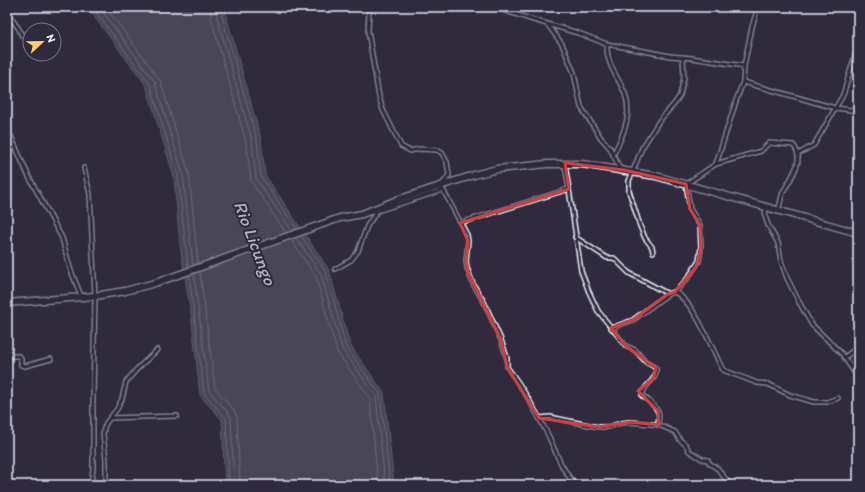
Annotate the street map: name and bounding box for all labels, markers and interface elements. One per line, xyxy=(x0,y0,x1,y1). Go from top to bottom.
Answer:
north arrow xyxy=(22,22,62,62)
text: N xyxy=(43,33,58,44)
water label: Rio Licungo xyxy=(229,198,281,289)

